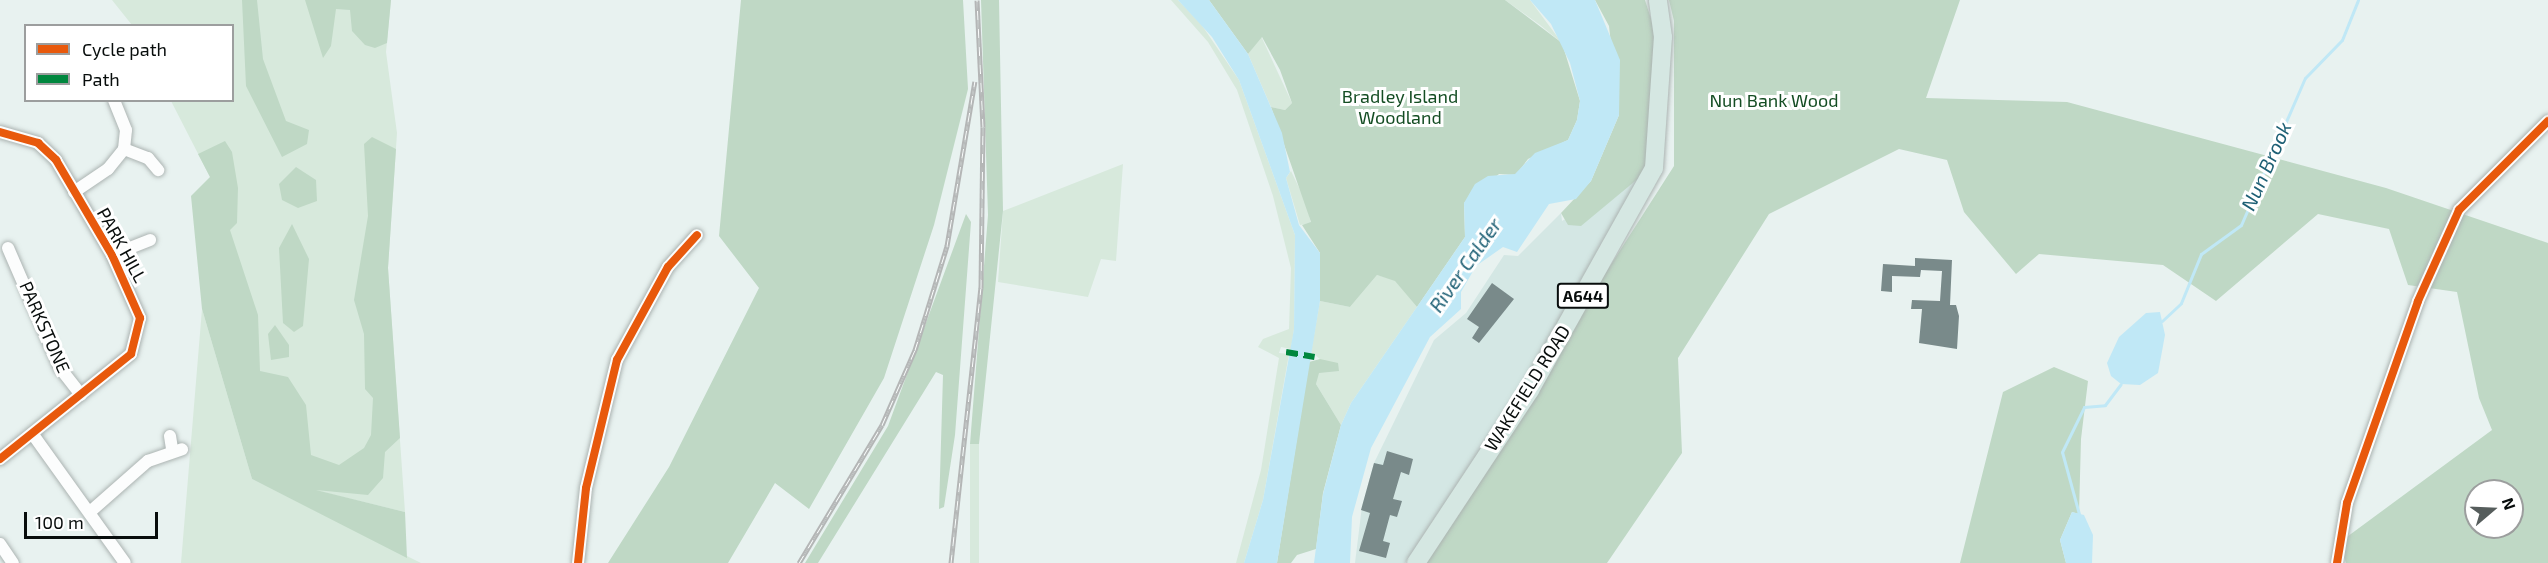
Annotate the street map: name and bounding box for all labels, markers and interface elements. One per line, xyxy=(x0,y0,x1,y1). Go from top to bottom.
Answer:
legend xyxy=(24,24,234,102)
text: Cycle path xyxy=(82,38,167,60)
text: Path xyxy=(82,68,120,90)
park label: Bradley Island Woodland xyxy=(1342,86,1458,128)
park label: Nun Bank Wood xyxy=(1709,89,1839,111)
water label: Nun Brook xyxy=(2236,118,2296,214)
street label: PARK HILL xyxy=(93,204,151,286)
water label: River Calder xyxy=(1424,213,1506,317)
street label: PARKSTONE xyxy=(15,278,75,376)
road number: A644 xyxy=(1556,283,1610,309)
street label: WAKEFIELD ROAD xyxy=(1480,321,1574,455)
north arrow xyxy=(2464,479,2524,539)
text: N xyxy=(2499,495,2520,512)
scale bar xyxy=(27,500,160,538)
text: 100 m xyxy=(35,511,84,533)

